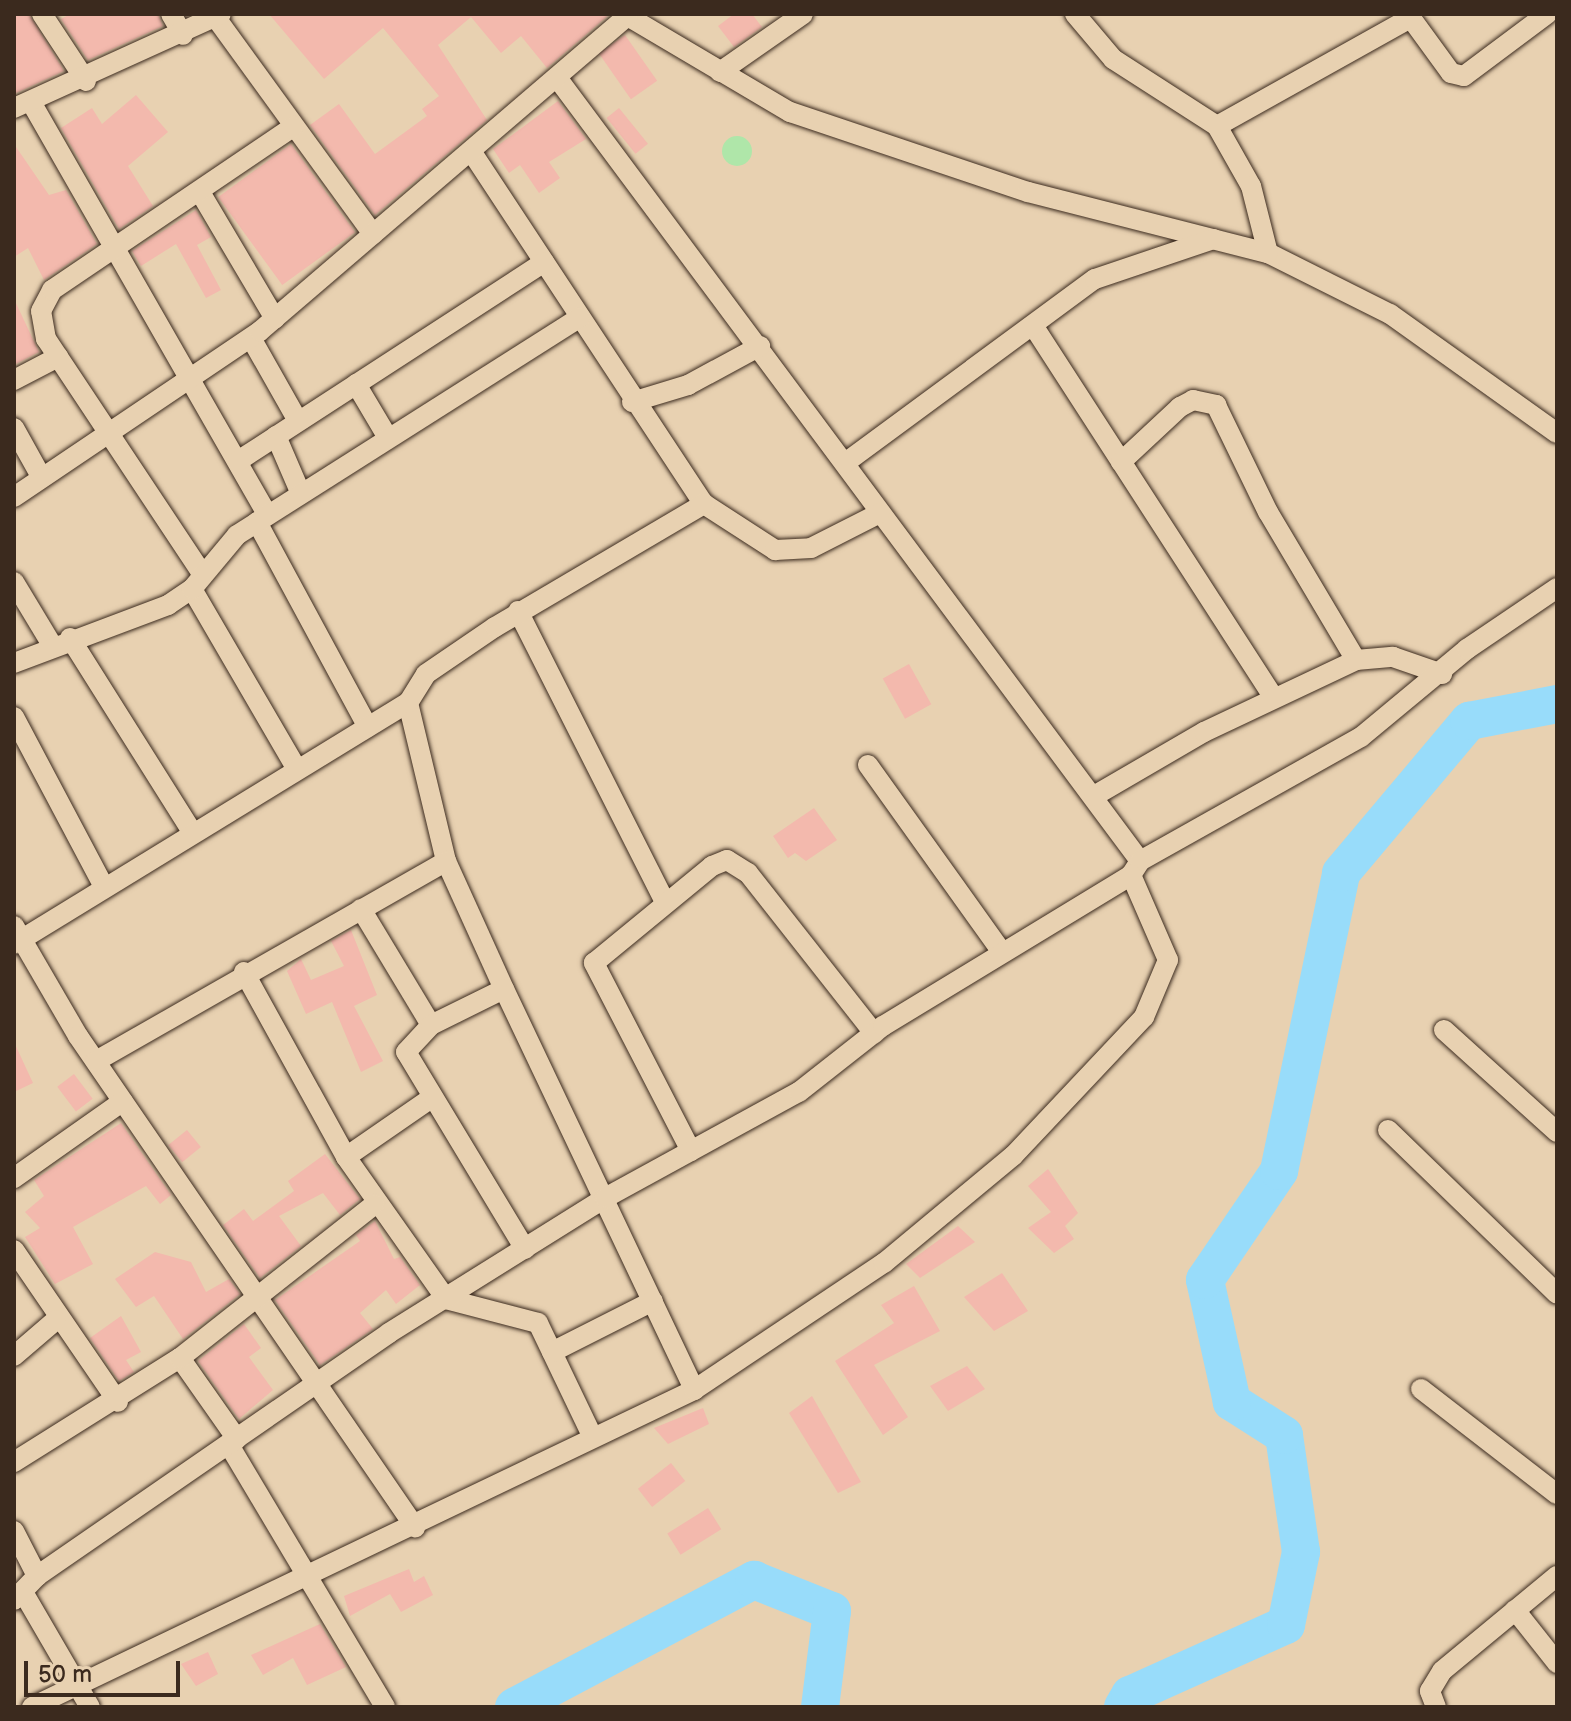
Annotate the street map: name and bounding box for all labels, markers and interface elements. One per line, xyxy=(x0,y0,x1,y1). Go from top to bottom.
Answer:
scale bar xyxy=(28,1645,184,1695)
text: 50 m xyxy=(38,1660,92,1689)

